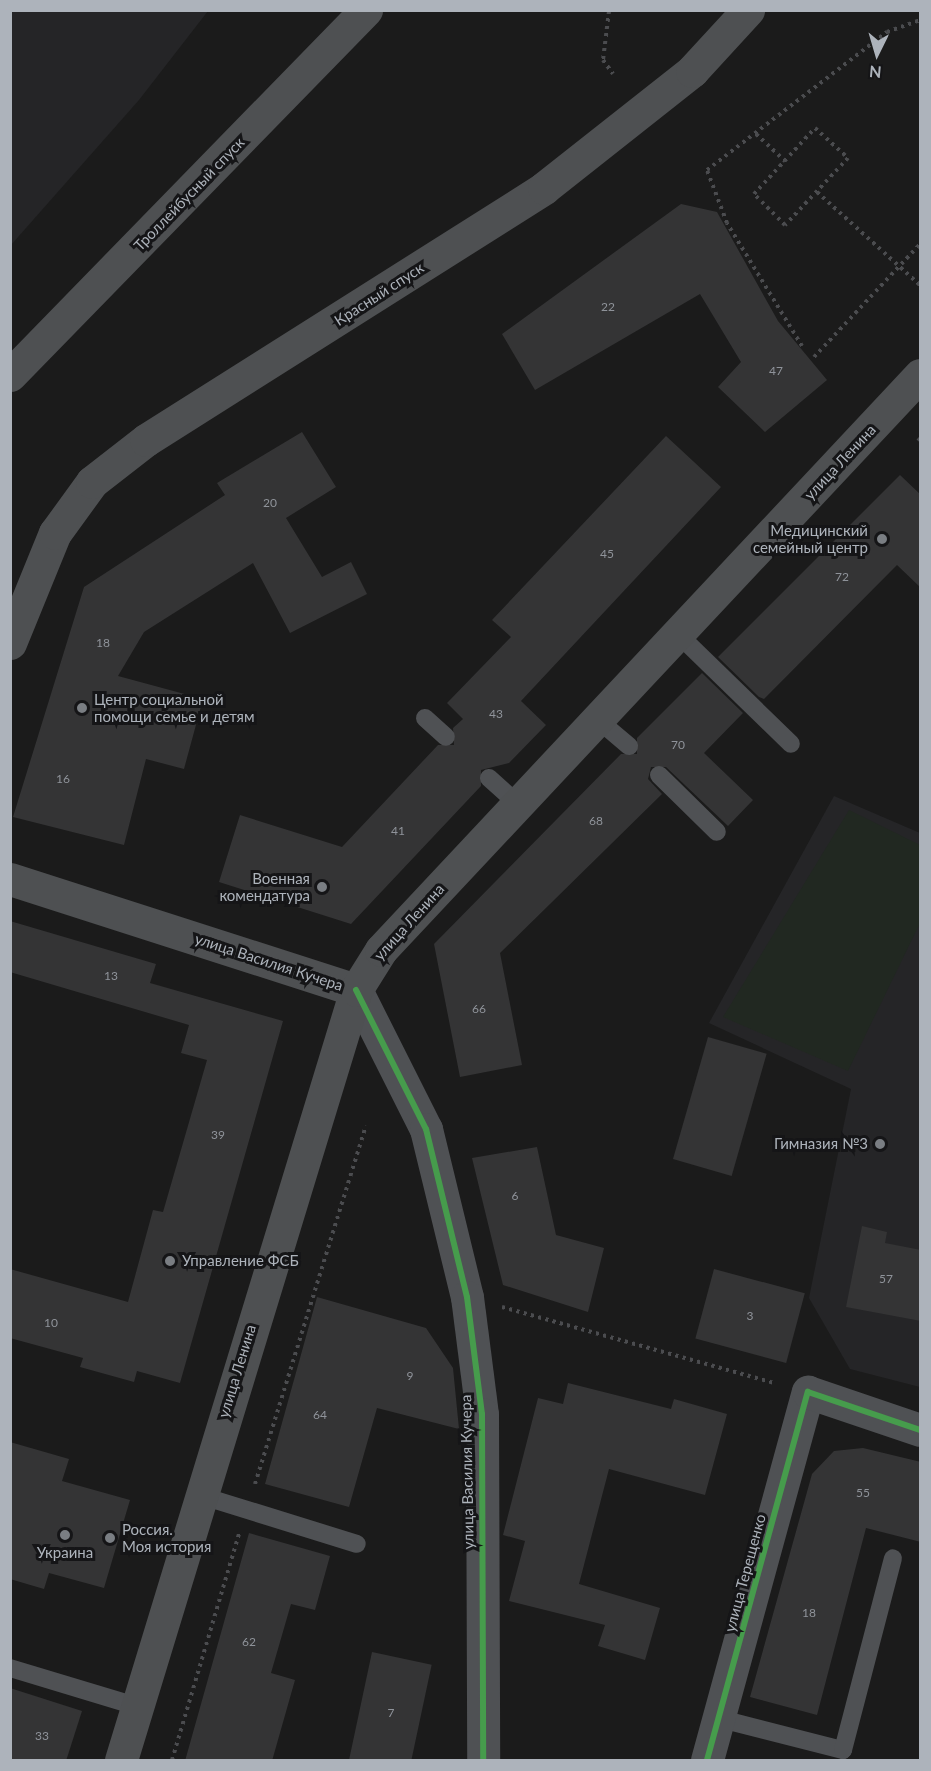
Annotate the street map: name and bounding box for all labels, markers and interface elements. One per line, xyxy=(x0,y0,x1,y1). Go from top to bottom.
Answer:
north arrow xyxy=(847,24,907,84)
text: N xyxy=(868,62,882,82)
street label: Троллейбусный спуск xyxy=(130,133,248,255)
street label: Красный спуск xyxy=(331,258,427,330)
house number: 22 xyxy=(601,300,615,314)
house number: 47 xyxy=(769,364,783,378)
street label: улица Ленина xyxy=(801,421,879,503)
house number: 20 xyxy=(263,496,277,510)
place label: Медицинский семейный центр xyxy=(753,521,868,556)
marker: Медицинский семейный центр xyxy=(873,530,891,548)
house number: 45 xyxy=(600,547,614,561)
house number: 72 xyxy=(835,570,849,584)
house number: 18 xyxy=(96,636,110,650)
place label: Центр социальной помощи семье и детям xyxy=(94,690,255,725)
marker: Центр социальной помощи семье и детям xyxy=(75,701,89,715)
house number: 43 xyxy=(489,707,503,721)
house number: 70 xyxy=(671,738,685,752)
house number: 16 xyxy=(56,772,70,786)
house number: 68 xyxy=(589,814,603,828)
house number: 41 xyxy=(391,824,405,838)
place label: Военная комендатура xyxy=(219,869,310,904)
marker: Военная комендатура xyxy=(315,880,329,894)
street label: улица Ленина xyxy=(370,880,448,964)
street label: улица Василия Кучера xyxy=(193,930,345,994)
house number: 13 xyxy=(104,969,118,983)
house number: 66 xyxy=(472,1002,486,1016)
house number: 39 xyxy=(211,1128,225,1142)
place label: Гимназия №3 xyxy=(774,1135,868,1153)
marker: Гимназия №3 xyxy=(873,1137,887,1151)
house number: 6 xyxy=(512,1189,518,1203)
place label: Управление ФСБ xyxy=(182,1252,299,1270)
marker: Управление ФСБ xyxy=(163,1254,177,1268)
house number: 57 xyxy=(879,1272,893,1286)
house number: 3 xyxy=(747,1309,753,1323)
house number: 10 xyxy=(44,1316,58,1330)
street label: улица Ленина xyxy=(214,1322,260,1420)
house number: 9 xyxy=(407,1369,413,1383)
street label: улица Василия Кучера xyxy=(457,1394,477,1550)
house number: 64 xyxy=(313,1408,327,1422)
house number: 55 xyxy=(856,1486,870,1500)
street label: улица Терещенко xyxy=(721,1512,769,1634)
place label: Россия. Моя история xyxy=(122,1520,211,1555)
marker: Украина xyxy=(58,1528,72,1542)
marker: Россия. Моя история xyxy=(103,1531,117,1545)
place label: Украина xyxy=(37,1544,93,1562)
house number: 18 xyxy=(802,1606,816,1620)
house number: 62 xyxy=(242,1635,256,1649)
house number: 7 xyxy=(388,1706,394,1720)
house number: 33 xyxy=(35,1729,49,1743)

